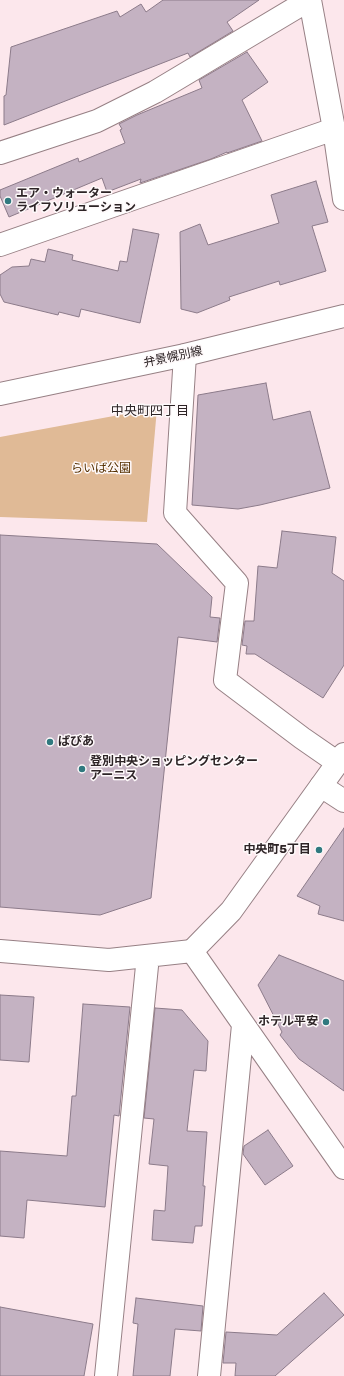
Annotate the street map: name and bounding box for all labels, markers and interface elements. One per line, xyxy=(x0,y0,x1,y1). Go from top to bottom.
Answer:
place label: エア・ウォーター ライフソリューション xyxy=(16,187,136,215)
marker: エア・ウォーター ライフソリューション xyxy=(3,196,13,206)
street label: 弁景幌別線 xyxy=(142,344,204,370)
district label: 中央町四丁目 xyxy=(111,403,189,419)
park label: らいば公園 xyxy=(71,462,131,476)
place label: ぱぴあ xyxy=(58,735,94,749)
marker: ぱぴあ xyxy=(45,737,55,747)
place label: 登別中央ショッピングセンター アーニス xyxy=(90,755,258,783)
marker: 登別中央ショッピングセンター アーニス xyxy=(77,764,87,774)
place label: 中央町5丁目 xyxy=(243,843,311,857)
marker: 中央町5丁目 xyxy=(314,845,324,855)
place label: ホテル平安 xyxy=(258,1015,318,1029)
marker: ホテル平安 xyxy=(321,1017,331,1027)

